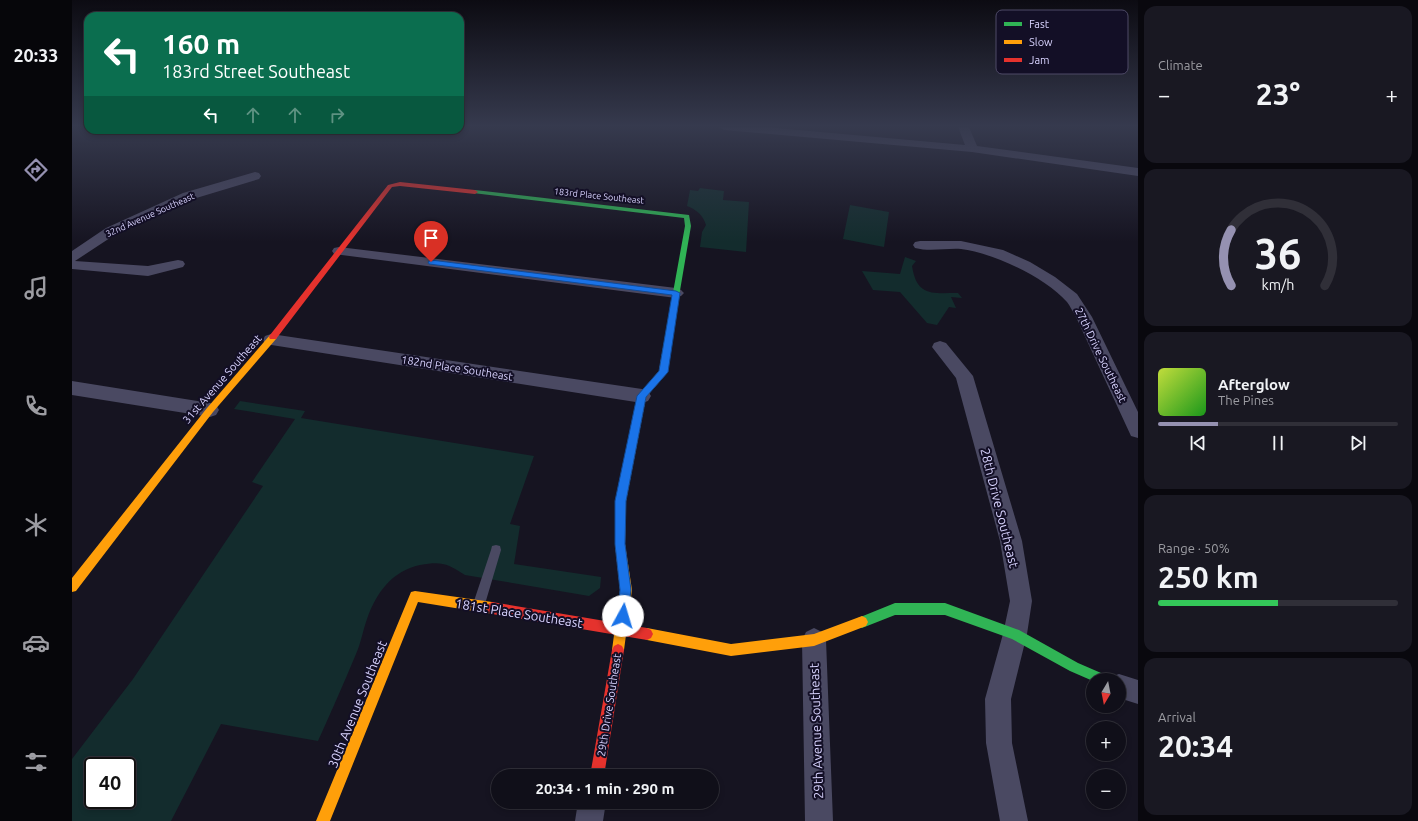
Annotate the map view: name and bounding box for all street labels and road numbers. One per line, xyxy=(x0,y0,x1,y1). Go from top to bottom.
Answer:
street label: 183rd Place Southeast xyxy=(554,186,645,206)
street label: 32nd Avenue Southeast xyxy=(104,191,196,239)
street label: 27th Drive Southeast xyxy=(1073,306,1129,405)
street label: 31st Avenue Southeast xyxy=(180,332,264,426)
street label: 182nd Place Southeast xyxy=(400,353,514,383)
street label: 28th Drive Southeast xyxy=(978,447,1022,569)
street label: 181st Place Southeast xyxy=(454,596,584,630)
street label: 30th Avenue Southeast xyxy=(325,638,389,770)
street label: 29th Drive Southeast xyxy=(595,652,623,757)
street label: 29th Avenue Southeast xyxy=(807,663,825,799)

